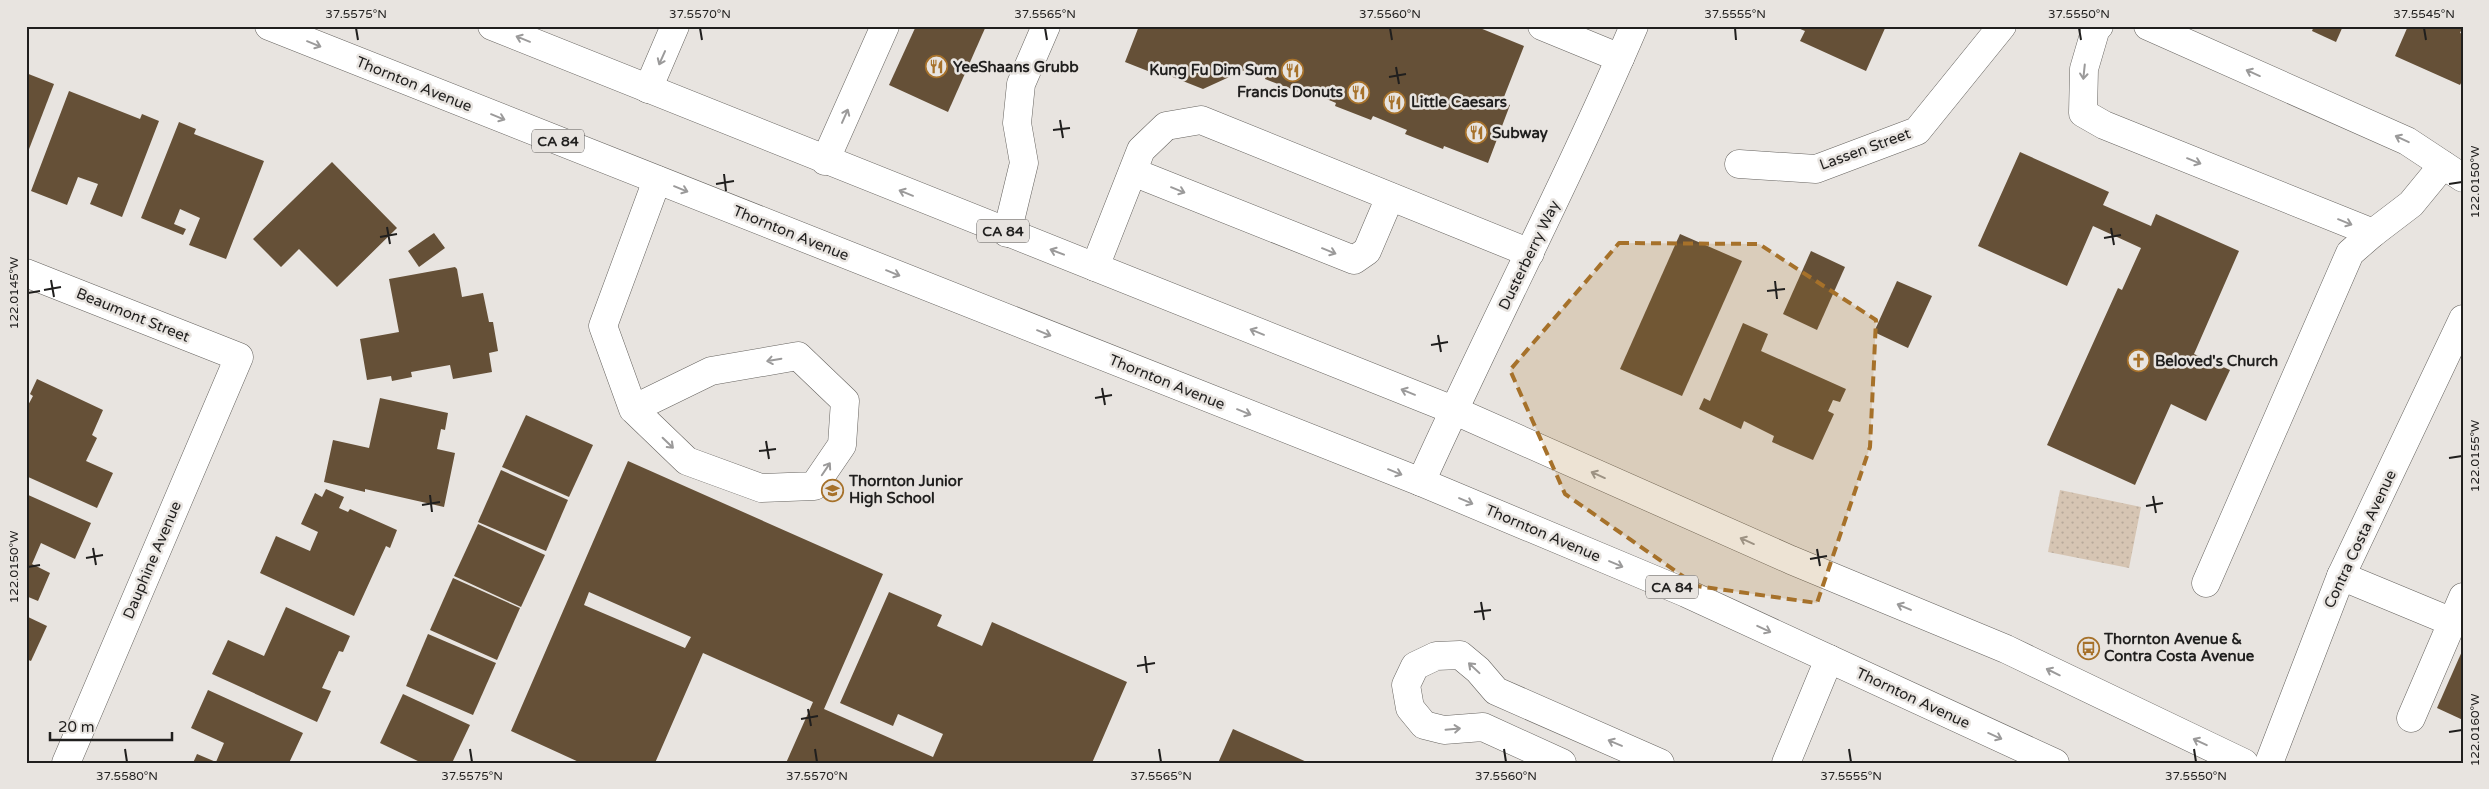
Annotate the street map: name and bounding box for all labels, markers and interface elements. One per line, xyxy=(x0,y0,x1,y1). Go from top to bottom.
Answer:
text: 37.5575°N xyxy=(325,7,387,21)
text: 37.5570°N xyxy=(669,7,731,21)
text: 37.5565°N xyxy=(1014,7,1076,21)
text: 37.5560°N xyxy=(1359,7,1421,21)
text: 37.5555°N xyxy=(1704,7,1766,21)
text: 37.5550°N xyxy=(2048,7,2110,21)
text: 37.5545°N xyxy=(2393,7,2455,21)
one-way arrow xyxy=(516,33,531,43)
one-way arrow xyxy=(306,40,321,49)
one-way arrow xyxy=(656,50,666,65)
street label: Thornton Avenue xyxy=(353,53,475,115)
restaurant icon: YeeShaans Grubb xyxy=(925,55,949,79)
place label: YeeShaans Grubb xyxy=(953,58,1079,76)
restaurant icon: Kung Fu Dim Sum xyxy=(1281,58,1305,82)
place label: Kung Fu Dim Sum xyxy=(1149,61,1277,80)
one-way arrow xyxy=(2080,63,2089,79)
one-way arrow xyxy=(2246,67,2261,77)
restaurant icon: Francis Donuts xyxy=(1347,80,1371,104)
place label: Francis Donuts xyxy=(1237,83,1343,101)
restaurant icon: Little Caesars xyxy=(1383,90,1407,114)
place label: Little Caesars xyxy=(1411,93,1507,111)
one-way arrow xyxy=(840,109,850,124)
one-way arrow xyxy=(490,113,505,122)
restaurant icon: Subway xyxy=(1464,121,1488,145)
place label: Subway xyxy=(1492,124,1548,143)
street label: Lassen Street xyxy=(1817,124,1913,174)
road number: CA 84 xyxy=(532,130,584,152)
one-way arrow xyxy=(2395,133,2410,143)
text: 122.0150°W xyxy=(2468,146,2482,218)
one-way arrow xyxy=(2186,157,2201,167)
one-way arrow xyxy=(673,185,688,195)
one-way arrow xyxy=(1170,186,1185,196)
one-way arrow xyxy=(899,188,914,197)
street label: Dusterberry Way xyxy=(1495,197,1563,313)
street label: Thornton Avenue xyxy=(730,202,852,264)
one-way arrow xyxy=(2337,218,2352,227)
road number: CA 84 xyxy=(977,220,1029,242)
one-way arrow xyxy=(1321,246,1336,256)
one-way arrow xyxy=(1050,247,1065,257)
text: 122.0145°W xyxy=(7,257,21,329)
one-way arrow xyxy=(885,269,900,278)
street label: Beaumont Street xyxy=(74,284,193,346)
one-way arrow xyxy=(1250,326,1265,336)
one-way arrow xyxy=(1036,328,1051,338)
church icon: Beloved's Church xyxy=(2127,349,2151,373)
street label: Thornton Avenue xyxy=(1106,351,1228,413)
place label: Beloved's Church xyxy=(2155,352,2278,370)
one-way arrow xyxy=(766,356,782,366)
one-way arrow xyxy=(1401,387,1416,397)
one-way arrow xyxy=(1236,408,1251,417)
text: 122.0155°W xyxy=(2468,420,2482,492)
one-way arrow xyxy=(661,436,673,448)
one-way arrow xyxy=(821,462,831,476)
one-way arrow xyxy=(1387,467,1402,477)
street label: Contra Costa Avenue xyxy=(2320,467,2400,611)
one-way arrow xyxy=(1591,469,1606,479)
place label: Thornton Junior High School xyxy=(848,472,963,508)
school or university icon: Thornton Junior High School xyxy=(821,478,845,502)
one-way arrow xyxy=(1458,496,1473,506)
street label: Dauphine Avenue xyxy=(119,498,185,622)
street label: Thornton Avenue xyxy=(1483,501,1603,565)
text: 122.0150°W xyxy=(7,531,21,603)
one-way arrow xyxy=(1740,535,1755,545)
one-way arrow xyxy=(1608,559,1623,569)
road number: CA 84 xyxy=(1646,576,1698,598)
one-way arrow xyxy=(1897,602,1912,612)
one-way arrow xyxy=(1757,625,1772,635)
place label: Thornton Avenue & Contra Costa Avenue xyxy=(2103,630,2255,665)
bus stop icon: Thornton Avenue & Contra Costa Avenue xyxy=(2076,636,2100,660)
one-way arrow xyxy=(1468,662,1481,673)
street label: Thornton Avenue xyxy=(1853,664,1973,732)
one-way arrow xyxy=(2046,667,2061,676)
text: 122.0160°W xyxy=(2468,694,2482,766)
scale bar xyxy=(50,709,172,741)
text: 20 m xyxy=(58,718,95,736)
one-way arrow xyxy=(1445,725,1461,734)
one-way arrow xyxy=(1987,731,2002,741)
one-way arrow xyxy=(2193,737,2208,746)
one-way arrow xyxy=(1608,738,1623,748)
text: 37.5580°N xyxy=(96,769,158,783)
text: 37.5575°N xyxy=(441,769,503,783)
text: 37.5570°N xyxy=(786,769,848,783)
text: 37.5565°N xyxy=(1130,769,1192,783)
text: 37.5560°N xyxy=(1475,769,1537,783)
text: 37.5555°N xyxy=(1820,769,1882,783)
text: 37.5550°N xyxy=(2165,769,2227,783)

